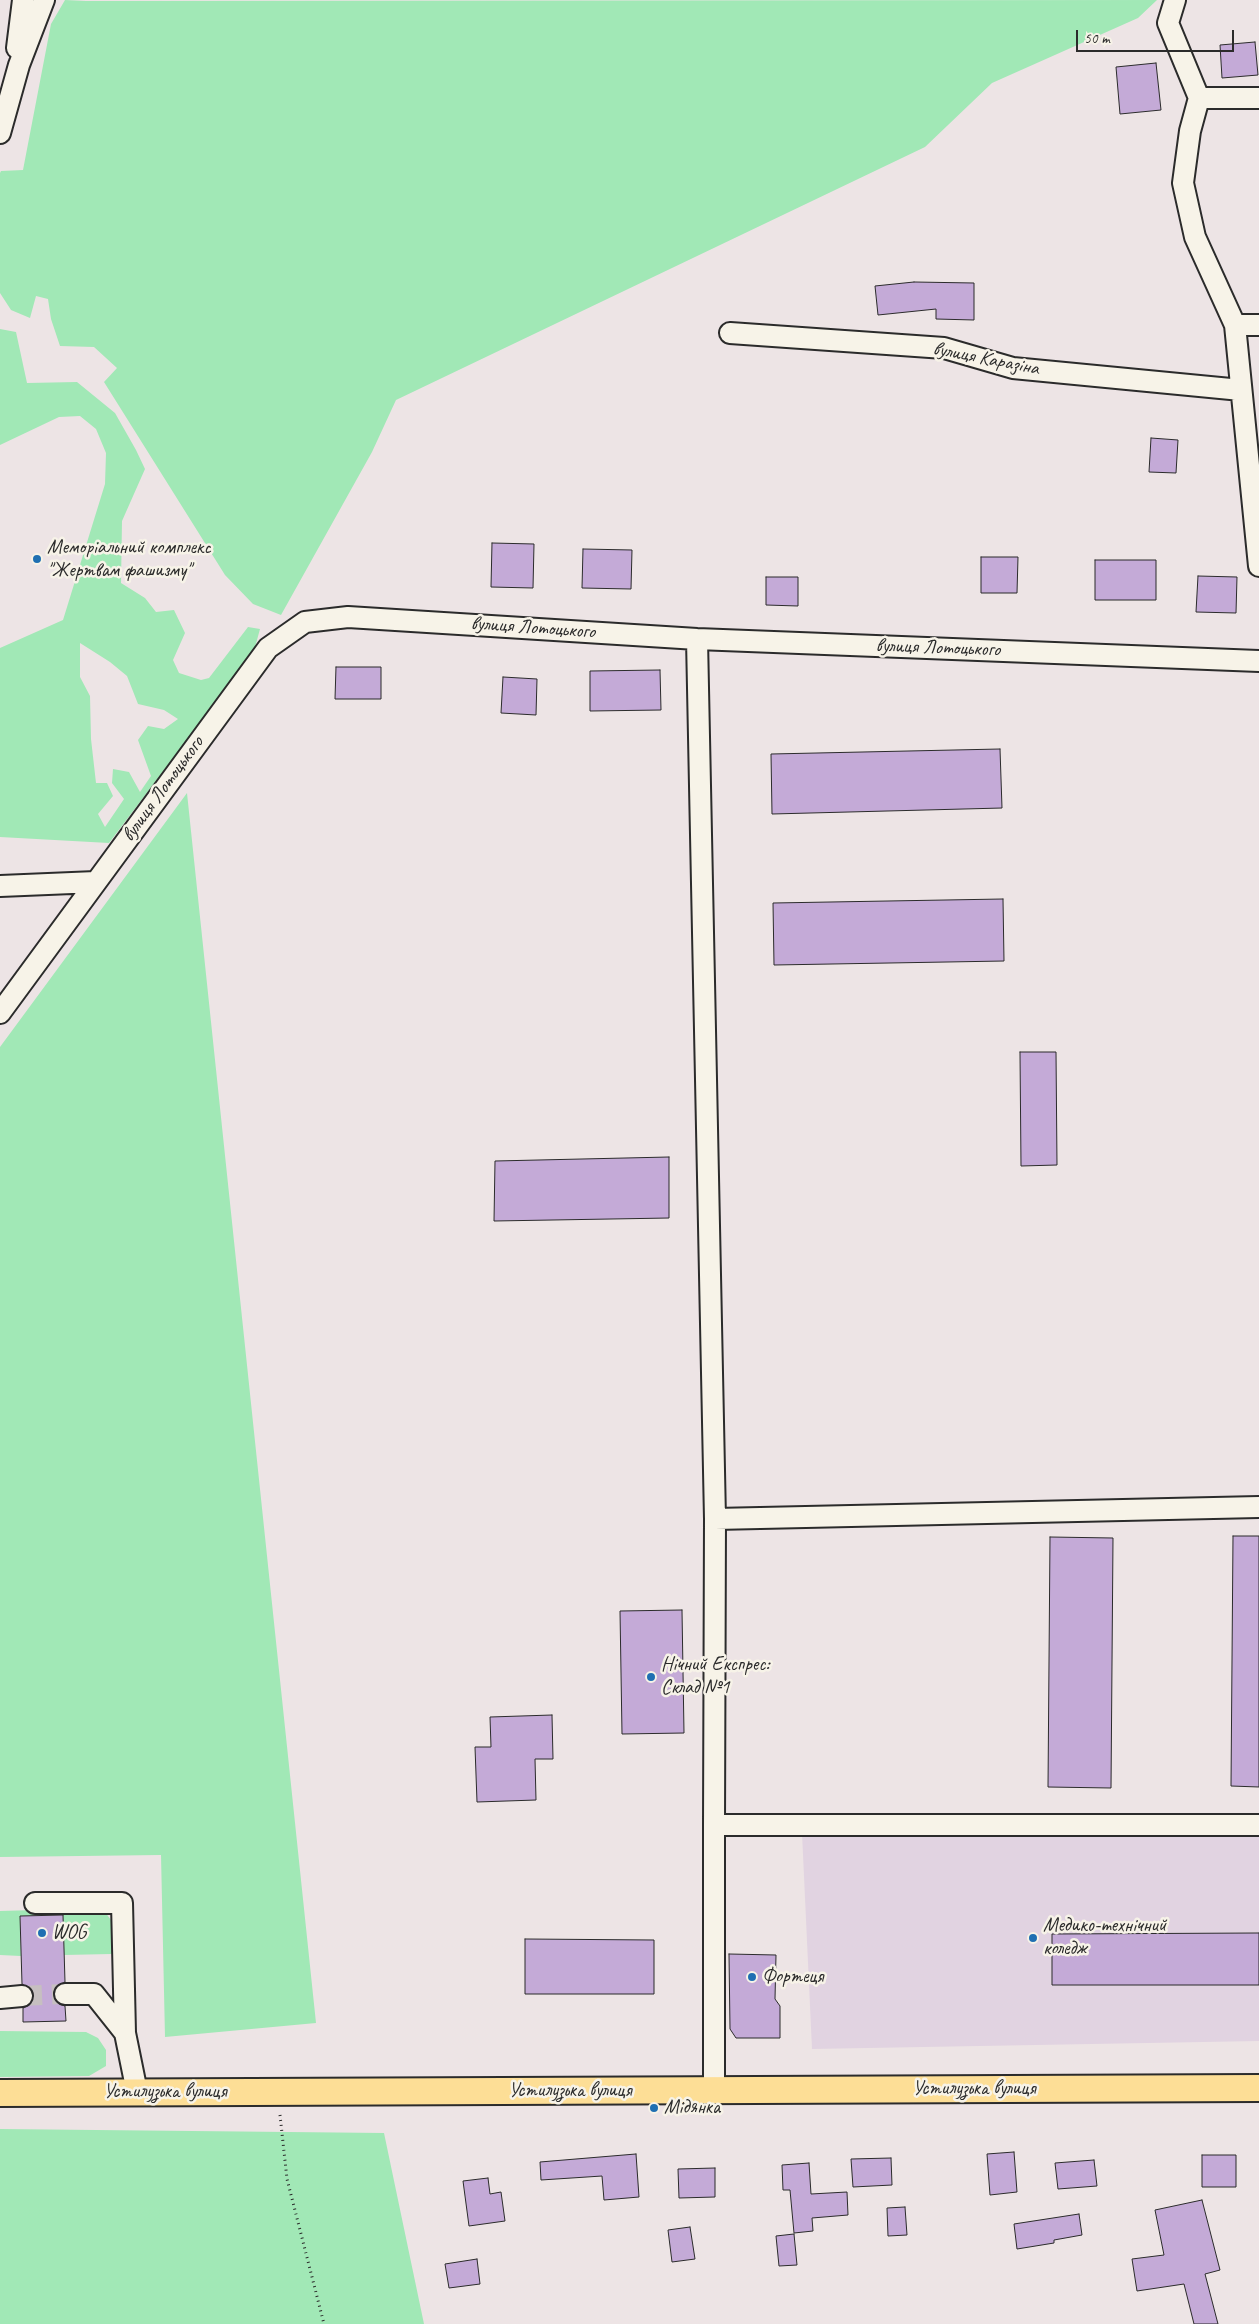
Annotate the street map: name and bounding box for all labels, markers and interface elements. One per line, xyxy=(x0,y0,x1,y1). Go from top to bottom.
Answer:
scale bar xyxy=(1079,20,1236,52)
text: 50 m xyxy=(1084,29,1110,48)
street label: вулиця Каразіна xyxy=(931,337,1041,381)
place label: Меморіальний комплекс "Жертвам фашизму" xyxy=(47,536,211,583)
marker: Меморіальний комплекс "Жертвам фашизму" xyxy=(31,553,43,565)
street label: вулиця Лотоцького xyxy=(470,612,596,644)
street label: вулиця Лотоцького xyxy=(875,634,1001,662)
street label: вулиця Лотоцького xyxy=(117,732,209,846)
place label: Нічний Експрес: Склад №1 xyxy=(661,1653,769,1700)
marker: Нічний Експрес: Склад №1 xyxy=(645,1671,657,1683)
place label: Медико-технічний коледж xyxy=(1043,1914,1166,1961)
place label: WOG xyxy=(52,1921,86,1945)
marker: WOG xyxy=(36,1927,48,1939)
marker: Медико-технічний коледж xyxy=(1027,1932,1039,1944)
place label: Фортеця xyxy=(762,1965,823,1989)
marker: Фортеця xyxy=(746,1971,758,1983)
street label: Устилузька вулиця xyxy=(913,2077,1035,2101)
street label: Устилузька вулиця xyxy=(509,2079,631,2103)
street label: Устилузька вулиця xyxy=(104,2080,226,2104)
place label: Мідянка xyxy=(664,2096,720,2120)
marker: Мідянка xyxy=(648,2102,660,2114)

